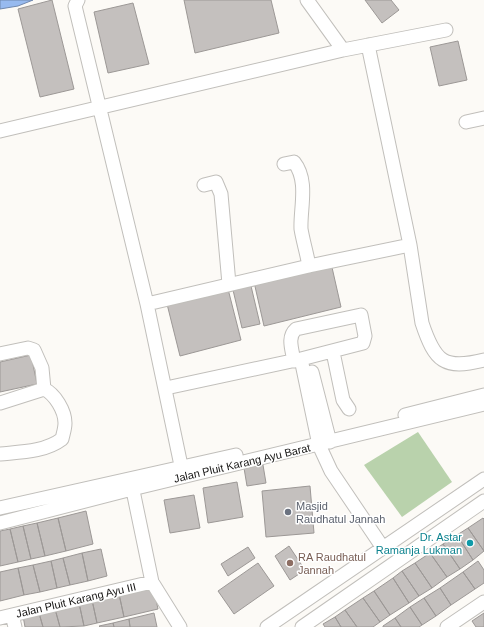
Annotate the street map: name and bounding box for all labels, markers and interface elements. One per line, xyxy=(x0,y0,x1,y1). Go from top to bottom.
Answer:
street label: Jalan Pluit Karang Ayu Barat xyxy=(173,441,311,485)
place label: Masjid Raudhatul Jannah xyxy=(296,500,385,525)
marker: Masjid Raudhatul Jannah xyxy=(283,507,293,517)
place label: Dr. Astar Ramanja Lukman xyxy=(376,531,462,556)
marker: Dr. Astar Ramanja Lukman xyxy=(465,538,475,548)
place label: RA Raudhatul Jannah xyxy=(298,551,366,576)
marker: RA Raudhatul Jannah xyxy=(285,558,295,568)
street label: Jalan Pluit Karang Ayu III xyxy=(15,580,137,620)

